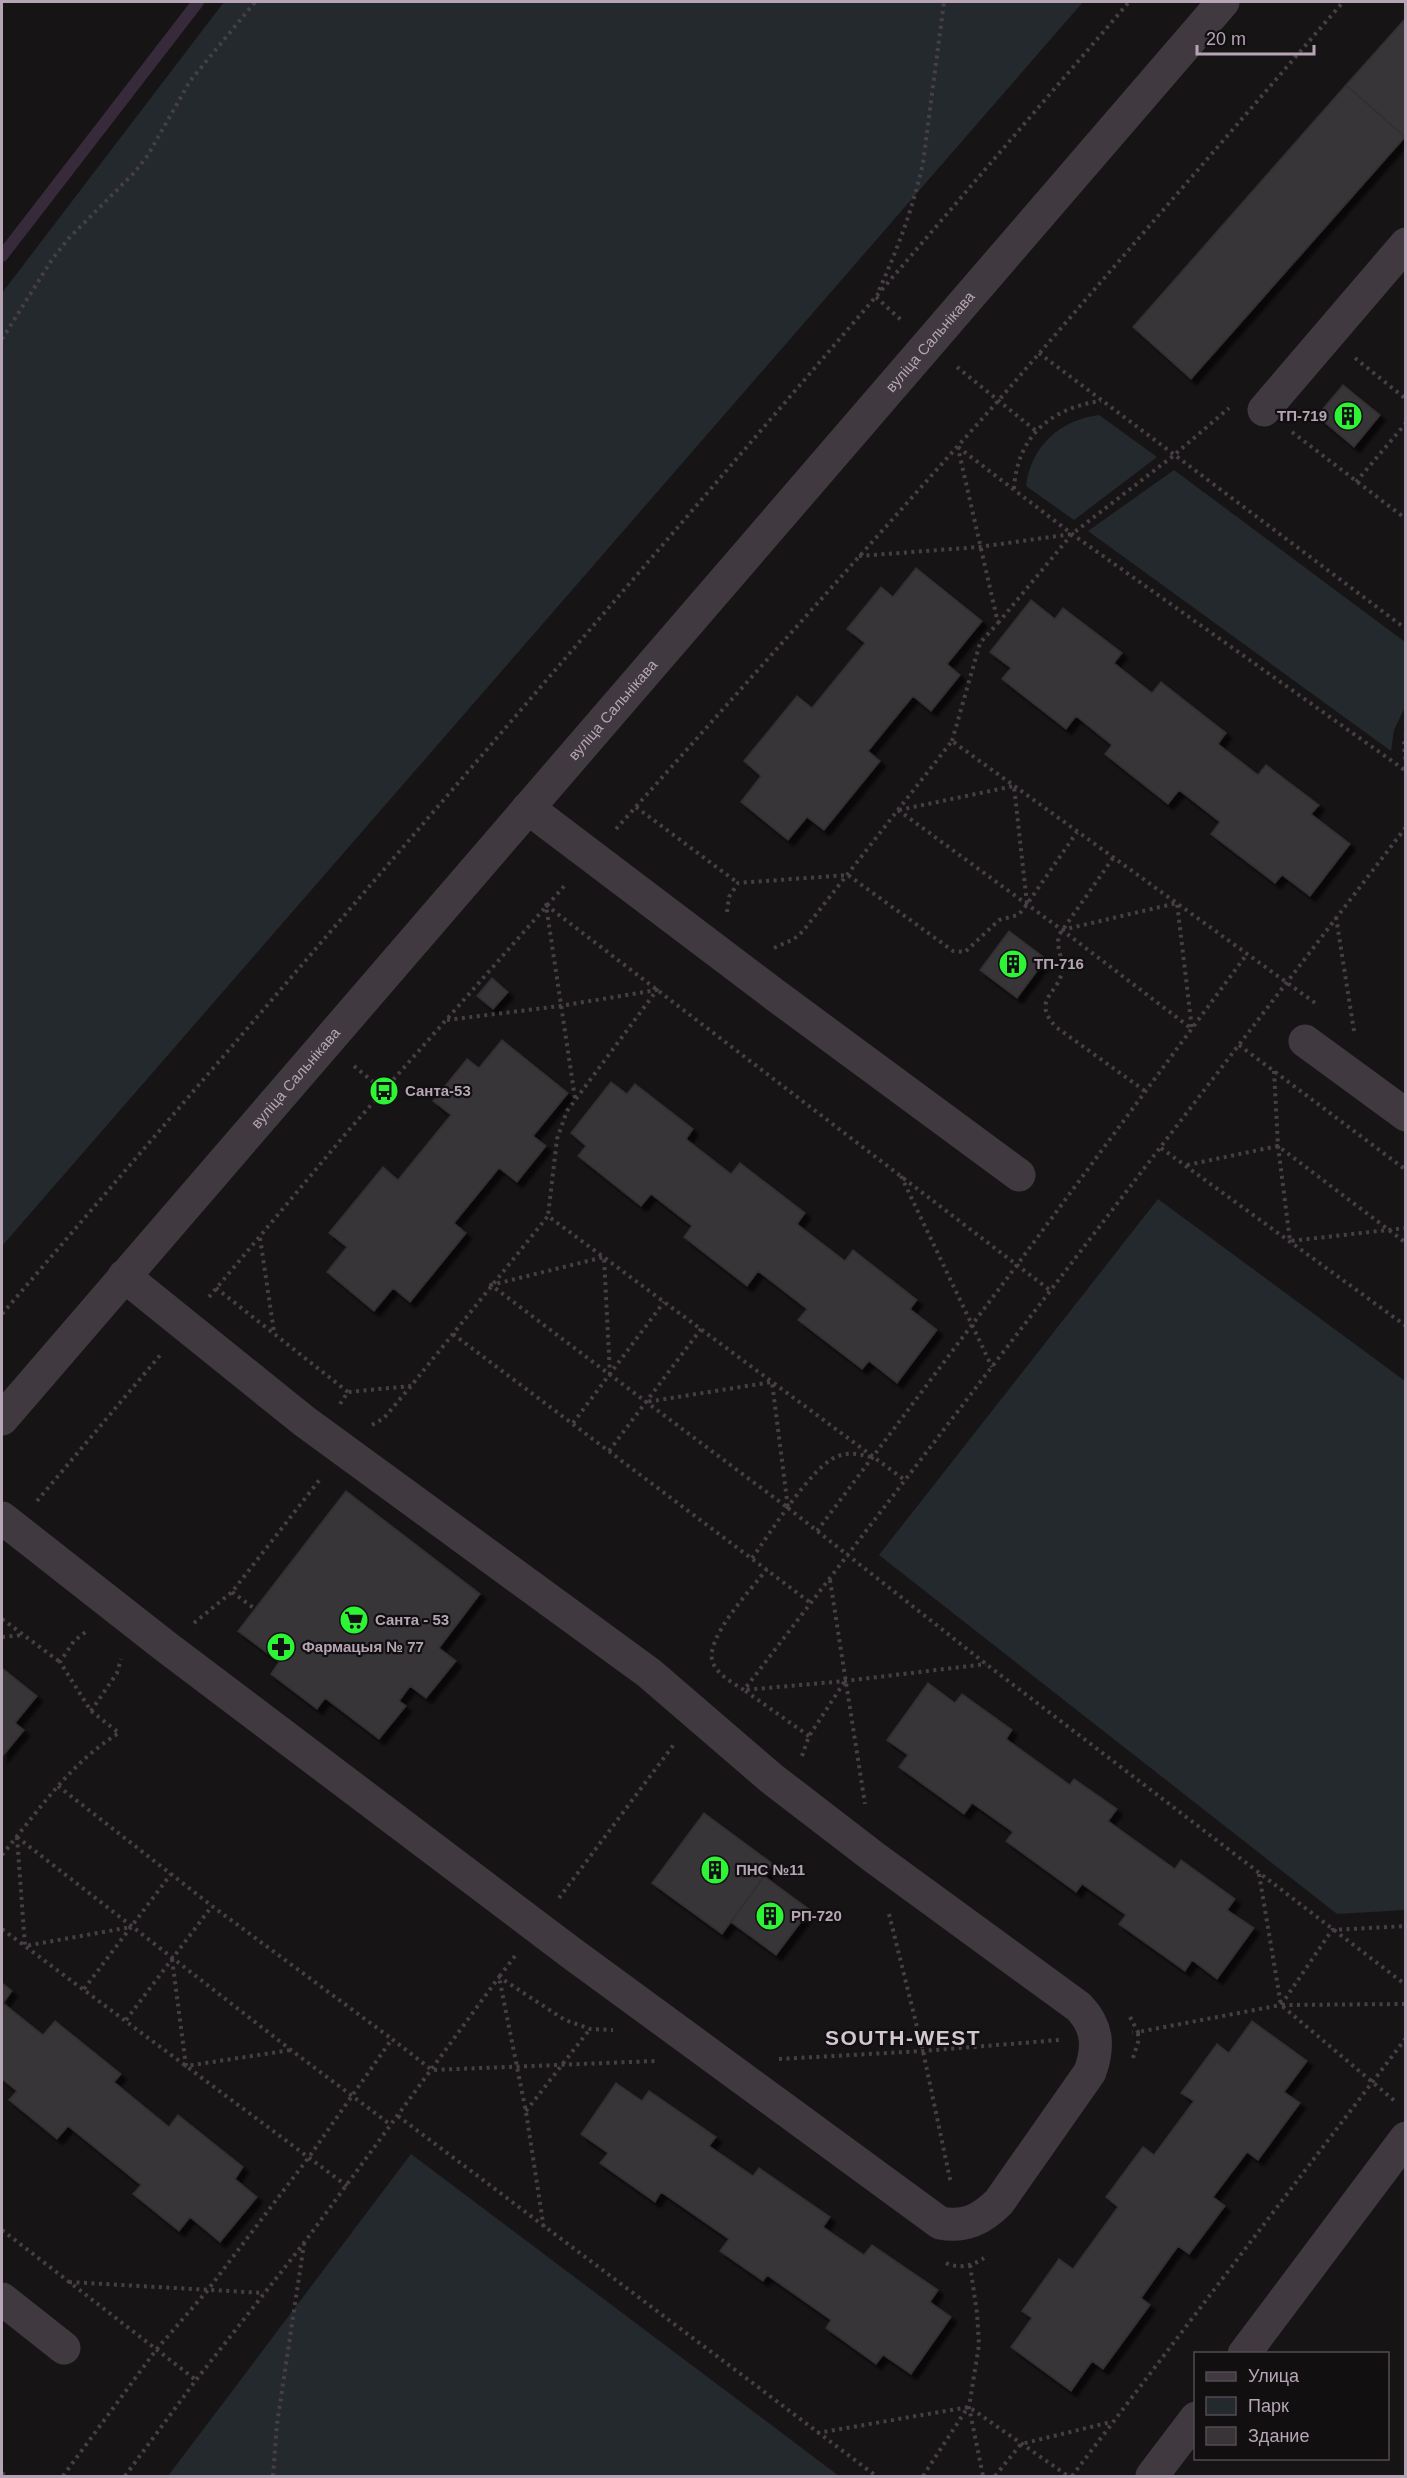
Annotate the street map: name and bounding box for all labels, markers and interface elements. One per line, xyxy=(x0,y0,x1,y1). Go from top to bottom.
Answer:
scale bar xyxy=(1197,18,1314,56)
text: 20 m xyxy=(1206,29,1246,49)
street label: вуліца Сальнікава xyxy=(882,287,978,395)
building icon: ТП-719 xyxy=(1332,400,1364,432)
place label: ТП-719 xyxy=(1277,407,1327,424)
street label: вуліца Сальнікава xyxy=(565,655,661,763)
building icon: ТП-716 xyxy=(997,948,1029,980)
place label: ТП-716 xyxy=(1034,955,1084,972)
street label: вуліца Сальнікава xyxy=(247,1024,344,1131)
bus stop icon: Санта-53 xyxy=(368,1075,400,1107)
place label: Санта-53 xyxy=(405,1082,471,1099)
supermarket icon: Санта - 53 xyxy=(338,1604,370,1636)
place label: Санта - 53 xyxy=(375,1611,449,1628)
pharmacy icon: Фармацыя № 77 xyxy=(265,1631,297,1663)
place label: Фармацыя № 77 xyxy=(302,1638,424,1655)
building icon: ПНС №11 xyxy=(699,1854,731,1886)
place label: ПНС №11 xyxy=(736,1861,805,1878)
building icon: РП-720 xyxy=(754,1900,786,1932)
place label: РП-720 xyxy=(791,1907,842,1924)
district label: SOUTH-WEST xyxy=(825,2026,981,2049)
legend xyxy=(1194,2352,1389,2460)
text: Улица xyxy=(1248,2366,1300,2386)
text: Парк xyxy=(1248,2396,1289,2416)
text: Здание xyxy=(1248,2426,1309,2446)

